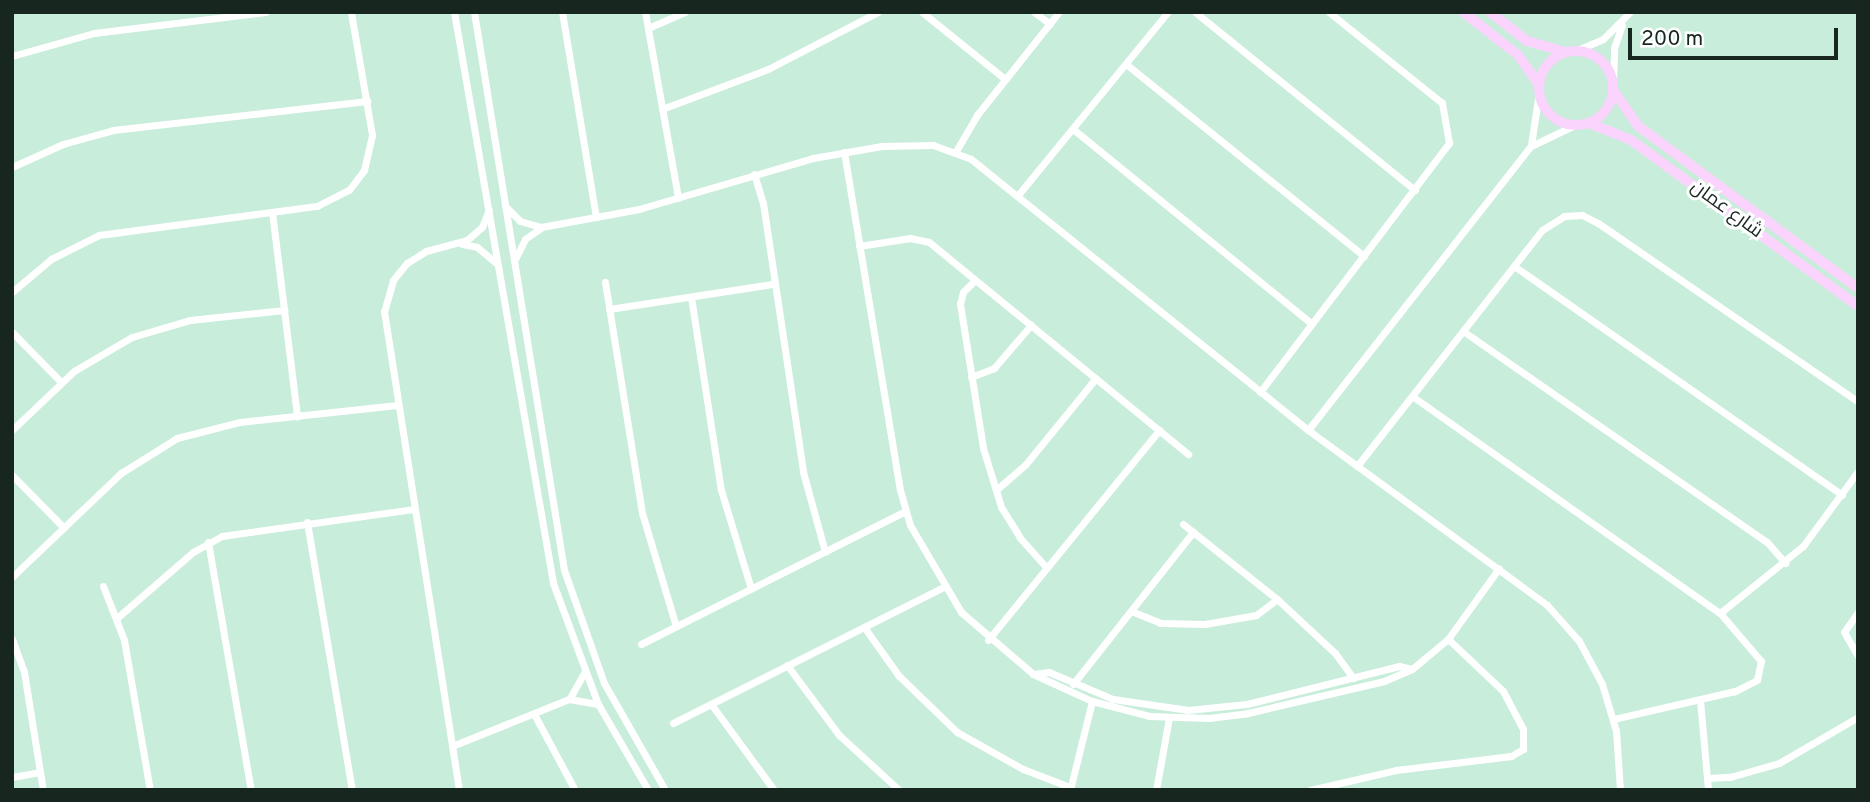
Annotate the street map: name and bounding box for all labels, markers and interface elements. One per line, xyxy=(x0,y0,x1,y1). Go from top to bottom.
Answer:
scale bar xyxy=(1632,14,1842,58)
text: 200 m xyxy=(1641,26,1703,53)
street label: شارع عمان xyxy=(1685,176,1767,244)

